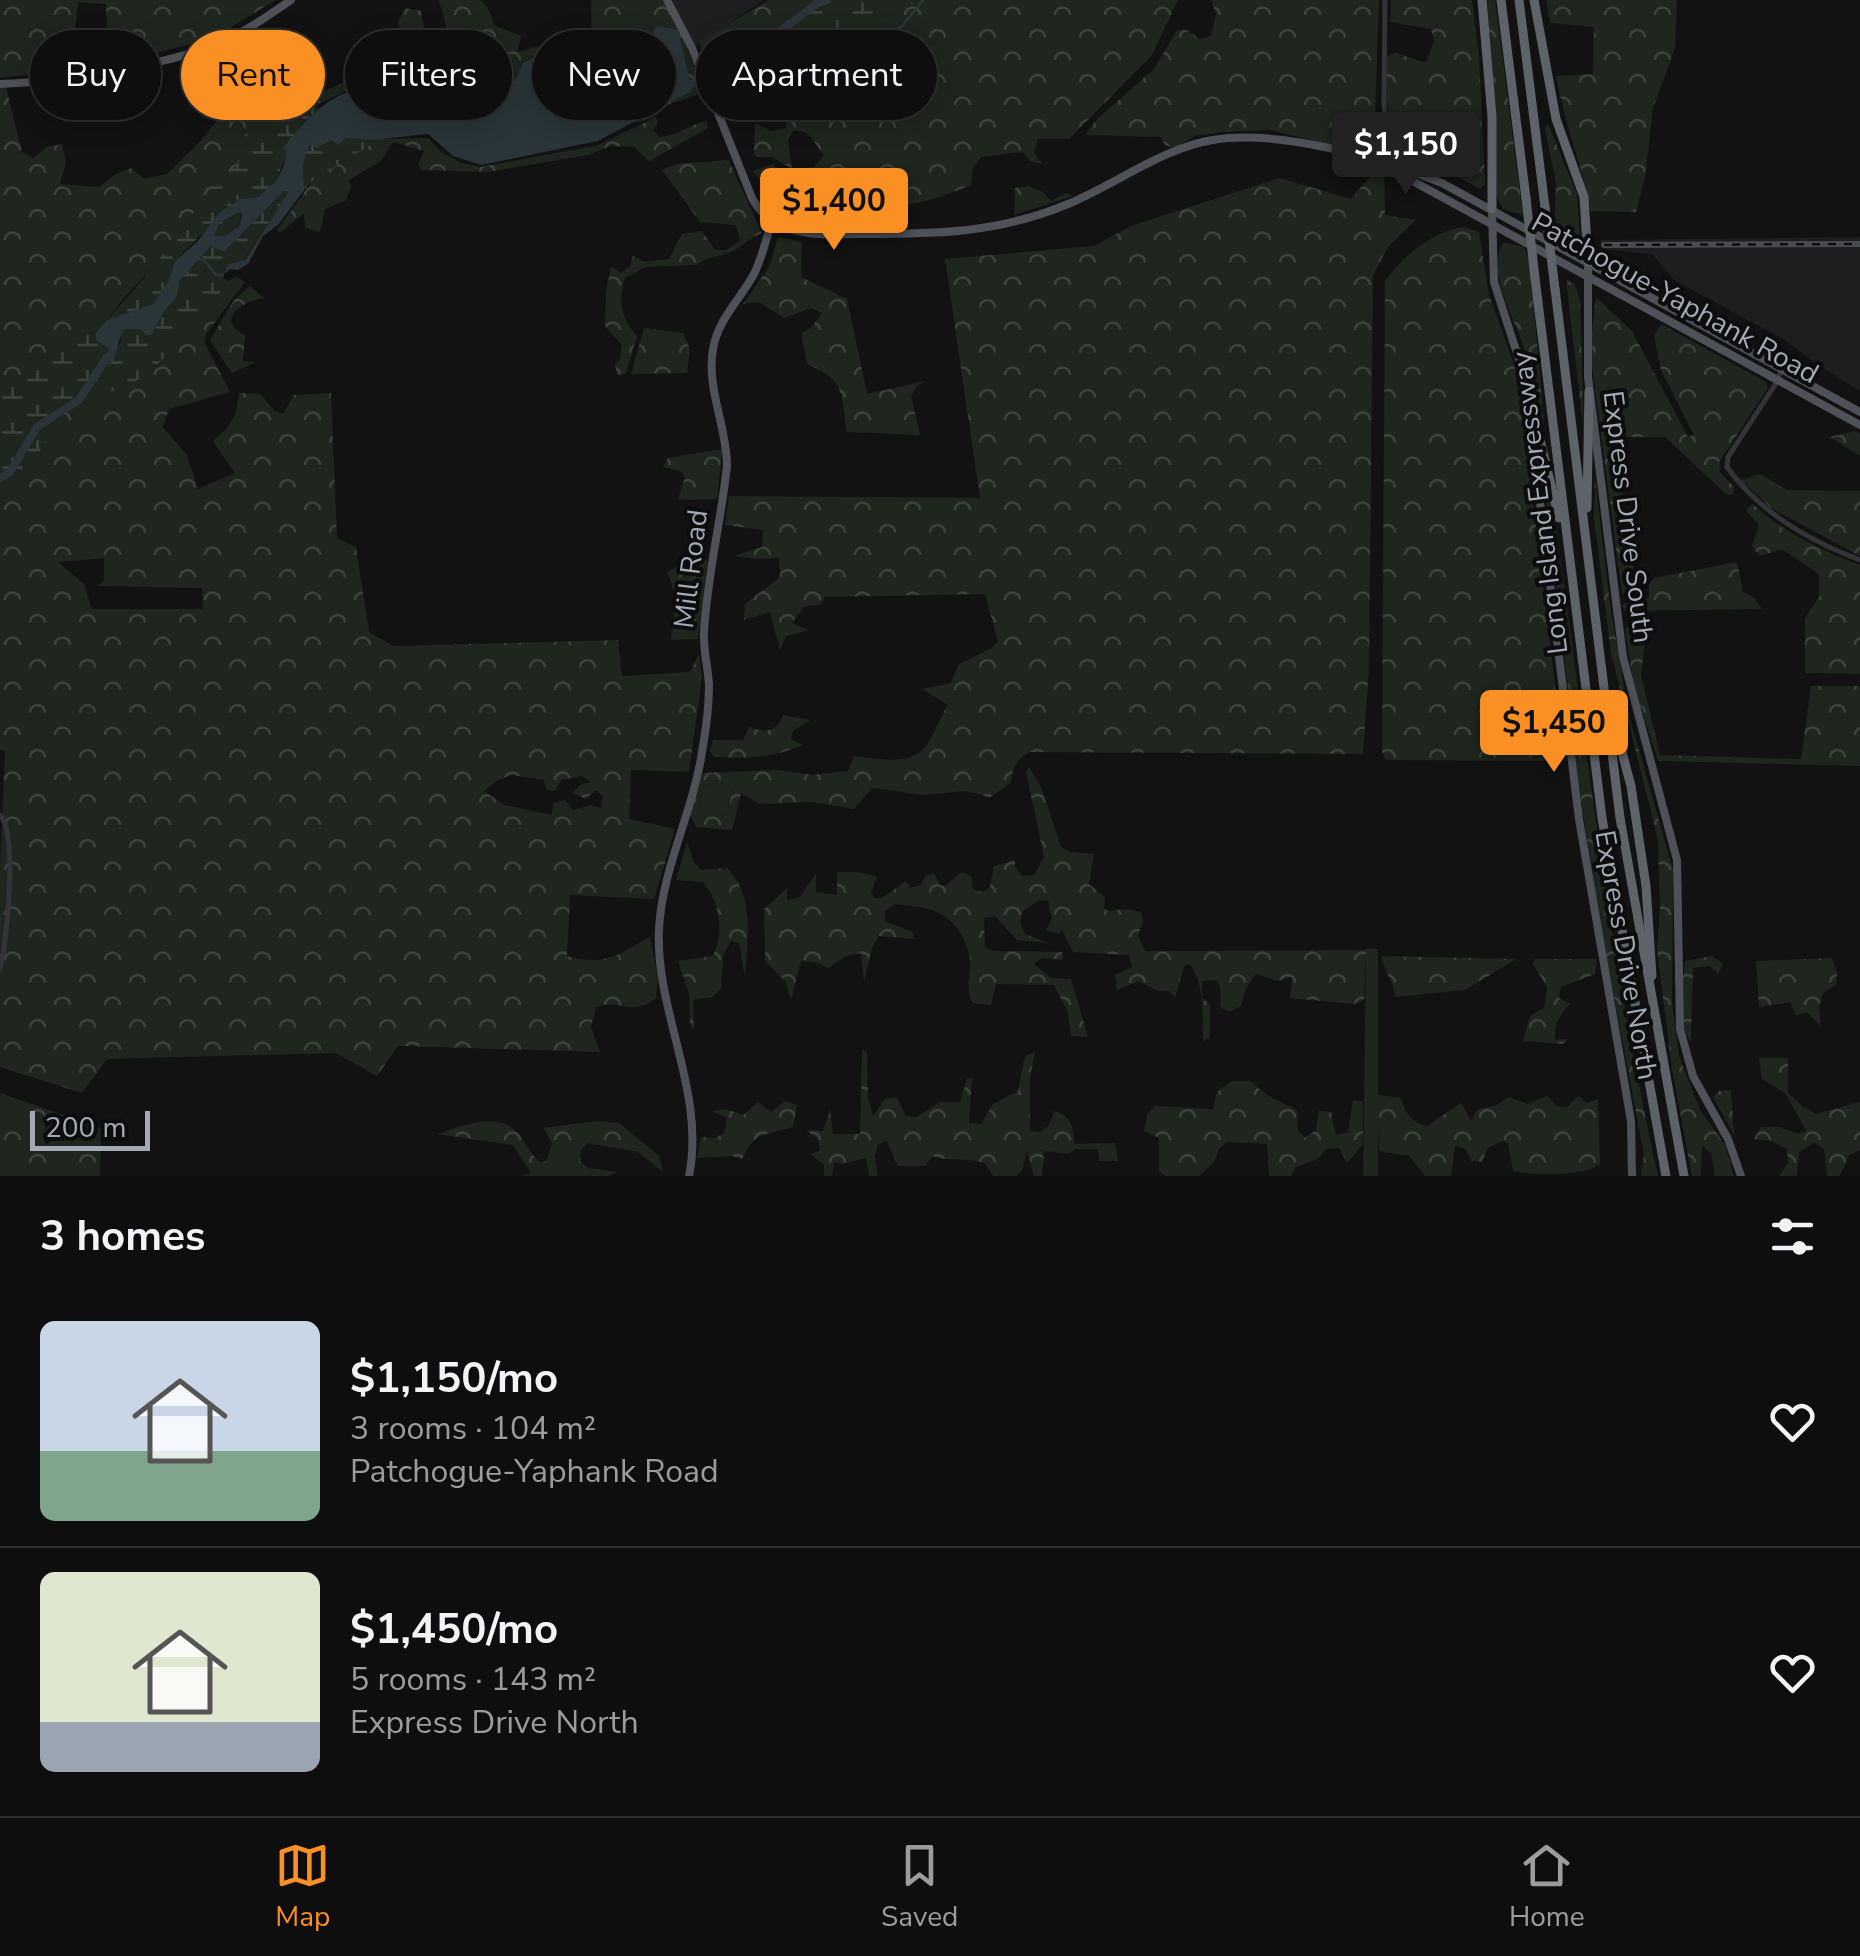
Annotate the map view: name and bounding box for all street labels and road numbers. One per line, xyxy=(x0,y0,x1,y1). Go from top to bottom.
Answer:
street label: Patchogue-Yaphank Road xyxy=(1525,203,1825,393)
street label: Long Island Expressway xyxy=(1503,349,1577,656)
street label: Express Drive South xyxy=(1594,389,1662,645)
street label: Mill Road xyxy=(665,507,717,631)
street label: Express Drive North xyxy=(1585,827,1667,1083)

